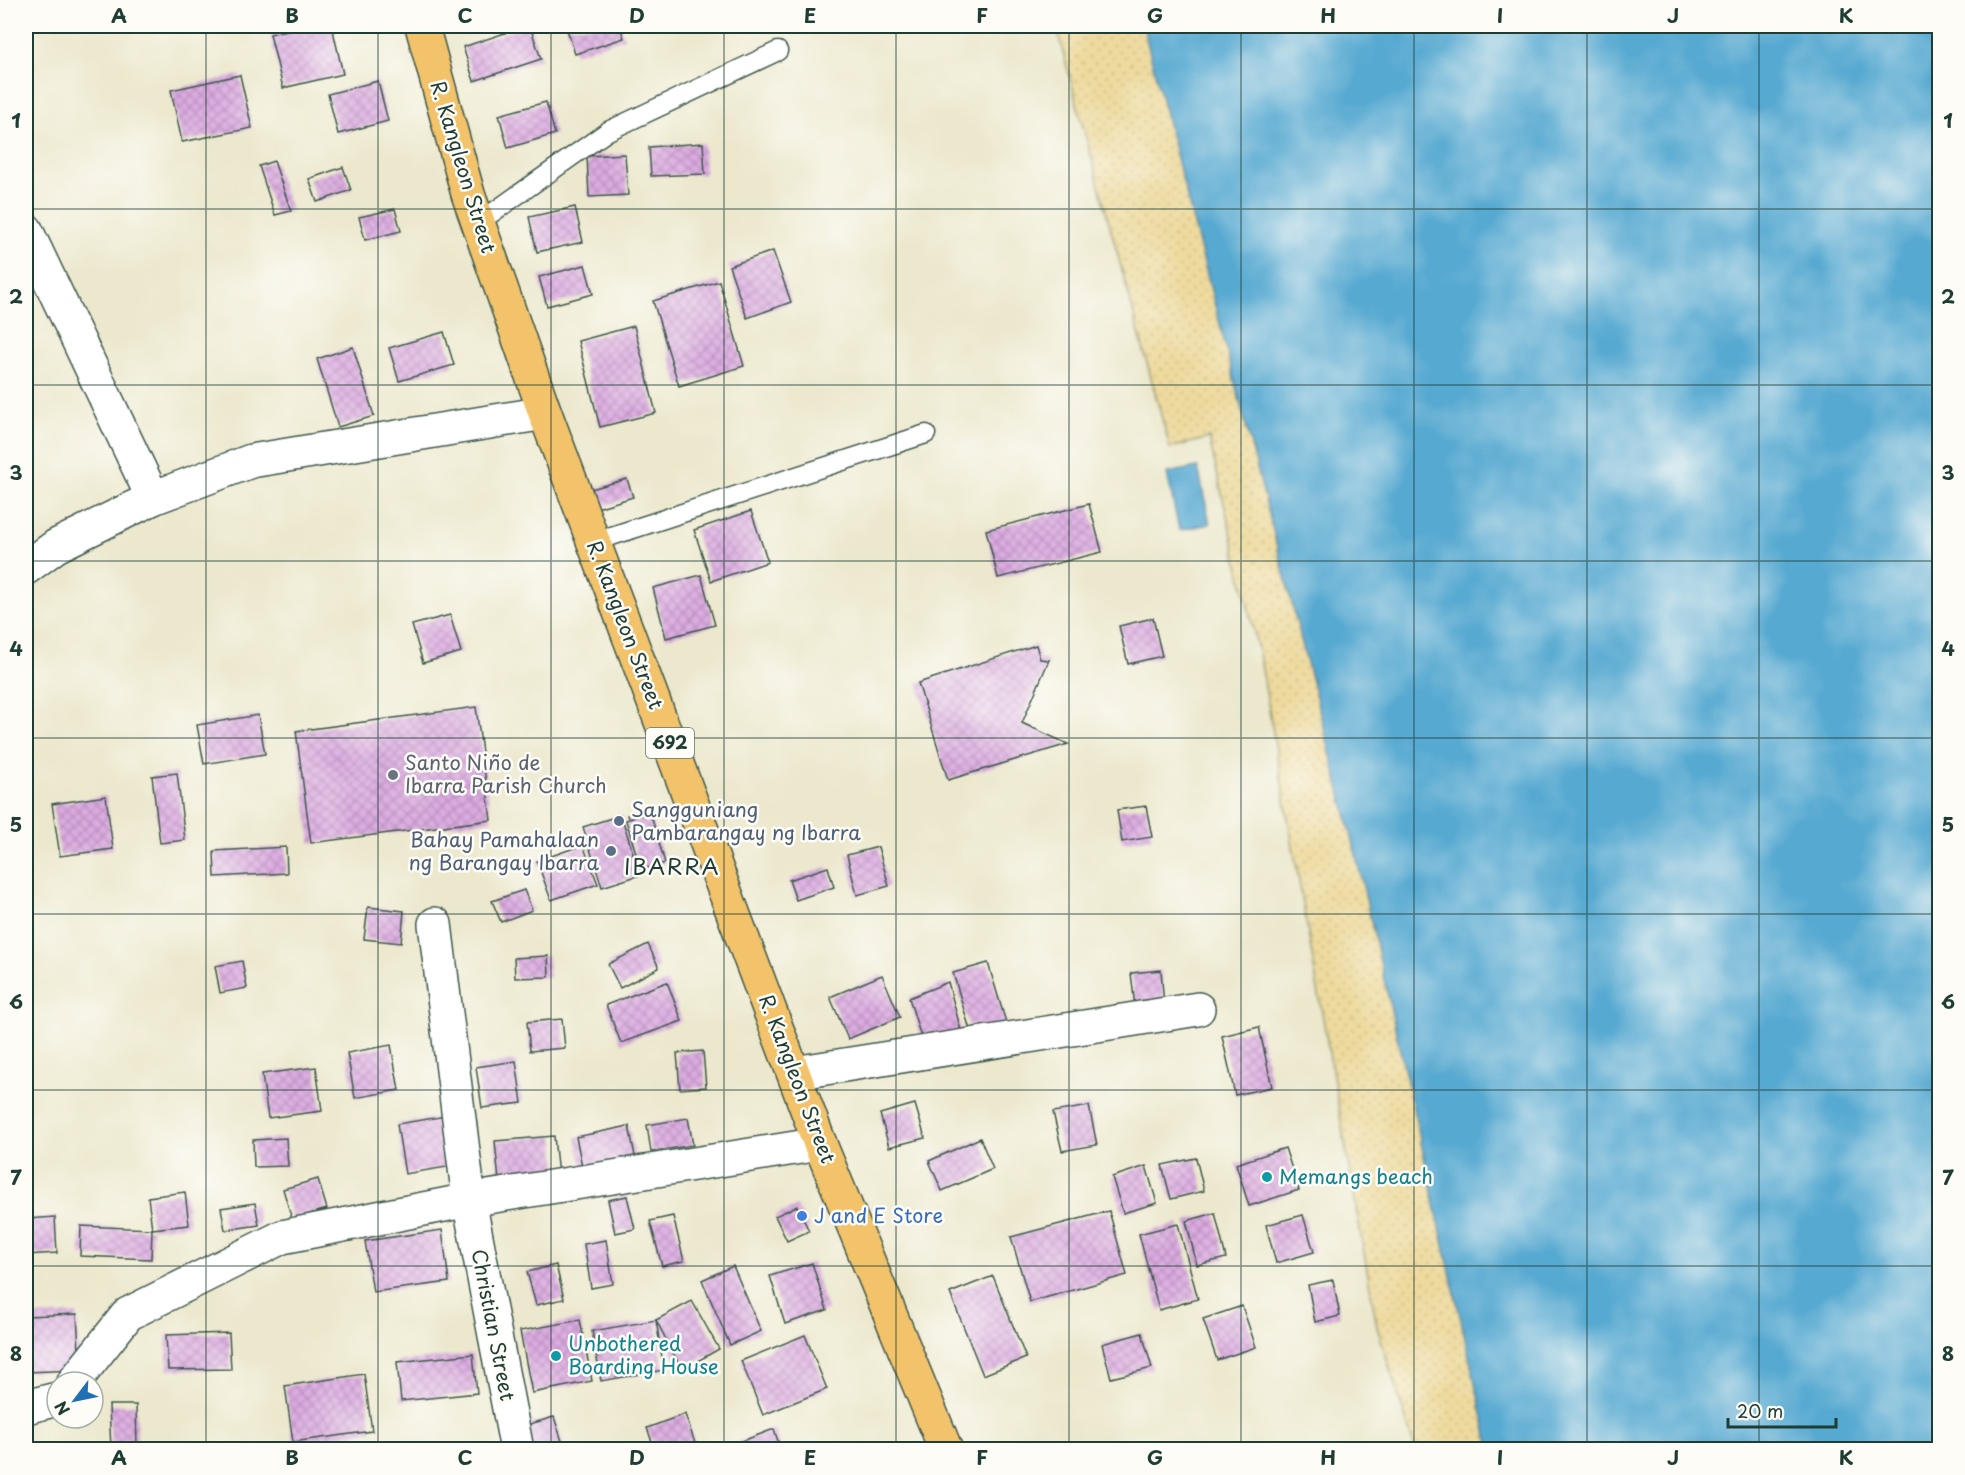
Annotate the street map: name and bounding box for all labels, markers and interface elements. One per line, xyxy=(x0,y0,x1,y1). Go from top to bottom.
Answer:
text: A xyxy=(111,0,127,30)
text: B xyxy=(285,0,299,30)
text: C xyxy=(457,0,473,30)
text: D xyxy=(629,0,645,30)
text: E xyxy=(804,0,816,30)
text: F xyxy=(976,0,988,30)
text: G xyxy=(1147,0,1163,30)
text: H xyxy=(1320,0,1336,30)
text: I xyxy=(1497,0,1503,30)
text: J xyxy=(1667,0,1679,30)
text: K xyxy=(1839,0,1854,30)
street label: R. Kangleon Street xyxy=(423,77,504,257)
text: 1 xyxy=(11,105,21,135)
text: 1 xyxy=(1943,105,1953,135)
text: 2 xyxy=(9,281,23,311)
text: 2 xyxy=(1941,281,1955,311)
text: 3 xyxy=(9,457,23,487)
text: 3 xyxy=(1941,457,1955,487)
street label: R. Kangleon Street xyxy=(580,536,672,714)
text: 4 xyxy=(9,633,23,663)
text: 4 xyxy=(1941,633,1955,663)
road number: 692 xyxy=(646,728,694,758)
place label: Santo Niño de Ibarra Parish Church xyxy=(405,747,607,800)
marker: Santo Niño de Ibarra Parish Church xyxy=(386,768,400,782)
place label: Sangguniang Pambarangay ng Ibarra xyxy=(631,794,861,847)
text: 5 xyxy=(10,809,22,839)
text: 5 xyxy=(1942,809,1954,839)
marker: Sangguniang Pambarangay ng Ibarra xyxy=(612,814,626,828)
place label: Bahay Pamahalaan ng Barangay Ibarra xyxy=(409,824,599,877)
marker: Bahay Pamahalaan ng Barangay Ibarra xyxy=(604,844,618,858)
district label: IBARRA xyxy=(624,849,720,882)
text: 6 xyxy=(9,986,23,1016)
text: 6 xyxy=(1941,986,1955,1016)
street label: R. Kangleon Street xyxy=(752,990,844,1168)
place label: Memangs beach xyxy=(1279,1161,1433,1191)
text: 7 xyxy=(10,1162,22,1192)
text: 7 xyxy=(1942,1162,1954,1192)
marker: Memangs beach xyxy=(1260,1170,1274,1184)
place label: J and E Store xyxy=(814,1200,943,1230)
marker: J and E Store xyxy=(795,1209,809,1223)
street label: Christian Street xyxy=(465,1246,523,1403)
place label: Unbothered Boarding House xyxy=(568,1328,719,1381)
text: 8 xyxy=(10,1338,22,1368)
text: 8 xyxy=(1942,1338,1954,1368)
marker: Unbothered Boarding House xyxy=(549,1349,563,1363)
north arrow xyxy=(45,1370,105,1430)
scale bar xyxy=(1728,1391,1836,1429)
text: N xyxy=(48,1397,75,1420)
text: 20 m xyxy=(1737,1397,1783,1424)
text: A xyxy=(111,1442,127,1472)
text: B xyxy=(285,1442,299,1472)
text: C xyxy=(457,1442,473,1472)
text: D xyxy=(629,1442,645,1472)
text: E xyxy=(804,1442,816,1472)
text: F xyxy=(976,1442,988,1472)
text: G xyxy=(1147,1442,1163,1472)
text: H xyxy=(1320,1442,1336,1472)
text: I xyxy=(1497,1442,1503,1472)
text: J xyxy=(1667,1442,1679,1472)
text: K xyxy=(1839,1442,1854,1472)

